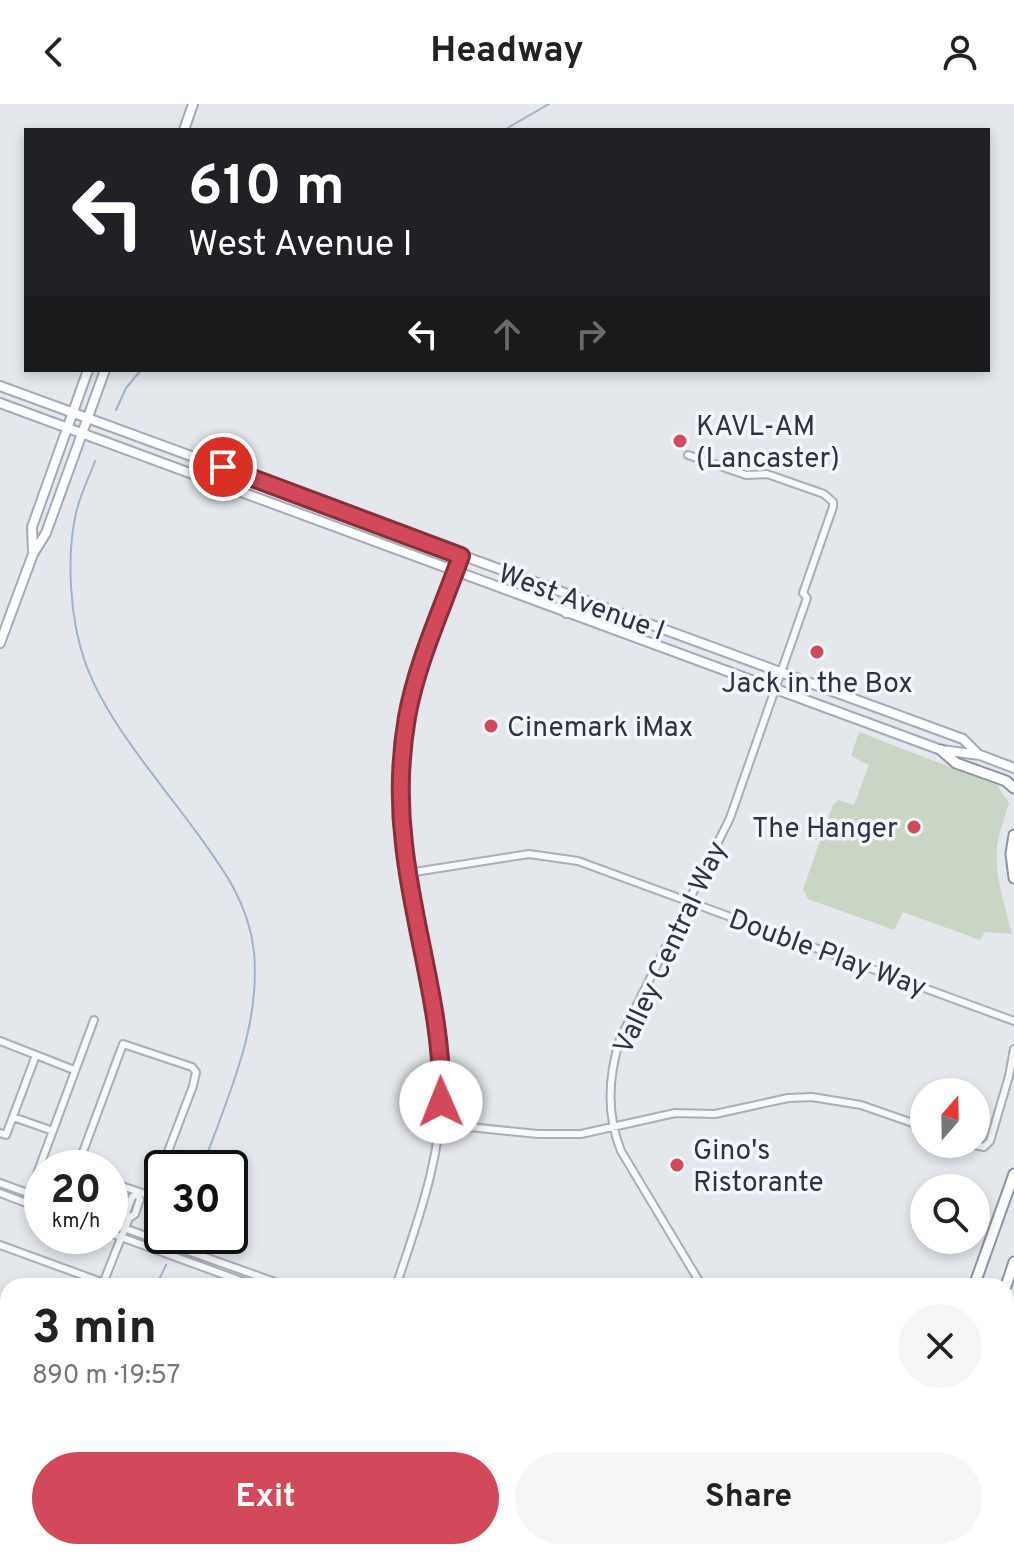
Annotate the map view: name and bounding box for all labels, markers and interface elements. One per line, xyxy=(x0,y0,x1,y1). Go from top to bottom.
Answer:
text: Headway xyxy=(430,29,584,75)
icon: back xyxy=(32,30,76,74)
icon: person xyxy=(938,30,982,74)
text: 610 m xyxy=(188,154,345,224)
icon: left xyxy=(56,160,160,264)
text: West Avenue I xyxy=(188,223,413,269)
icon: left xyxy=(401,312,445,356)
icon: ahead xyxy=(485,312,529,356)
icon: right xyxy=(569,312,613,356)
place label: KAVL-AM (Lancaster) xyxy=(696,410,840,478)
marker: KAVL-AM (Lancaster) xyxy=(671,432,689,450)
pin xyxy=(189,433,257,501)
icon: arrive xyxy=(201,445,245,489)
street label: West Avenue I xyxy=(493,557,669,651)
marker: Jack in the Box xyxy=(808,643,826,661)
place label: Jack in the Box xyxy=(721,667,913,703)
place label: Cinemark iMax xyxy=(507,711,693,747)
marker: Cinemark iMax xyxy=(482,717,500,735)
place label: The Hanger xyxy=(752,812,898,848)
marker: The Hanger xyxy=(905,818,923,836)
street label: Valley Central Way xyxy=(607,836,737,1060)
street label: Double Play Way xyxy=(723,902,931,1007)
position arrow xyxy=(399,1060,483,1144)
north arrow xyxy=(910,1078,990,1158)
map controls xyxy=(910,1078,990,1254)
place label: Gino's Ristorante xyxy=(693,1134,824,1202)
speed limit sign: 30 xyxy=(144,1150,248,1254)
marker: Gino's Ristorante xyxy=(668,1156,686,1174)
text: 20 xyxy=(51,1167,101,1217)
button: search xyxy=(910,1174,990,1254)
text: km/h xyxy=(52,1209,100,1235)
text: 3 min xyxy=(32,1300,157,1360)
button: close xyxy=(898,1304,982,1388)
text: 890 m · 19:57 xyxy=(32,1360,180,1393)
button: Exit xyxy=(32,1452,499,1544)
button: Share xyxy=(515,1452,982,1544)

